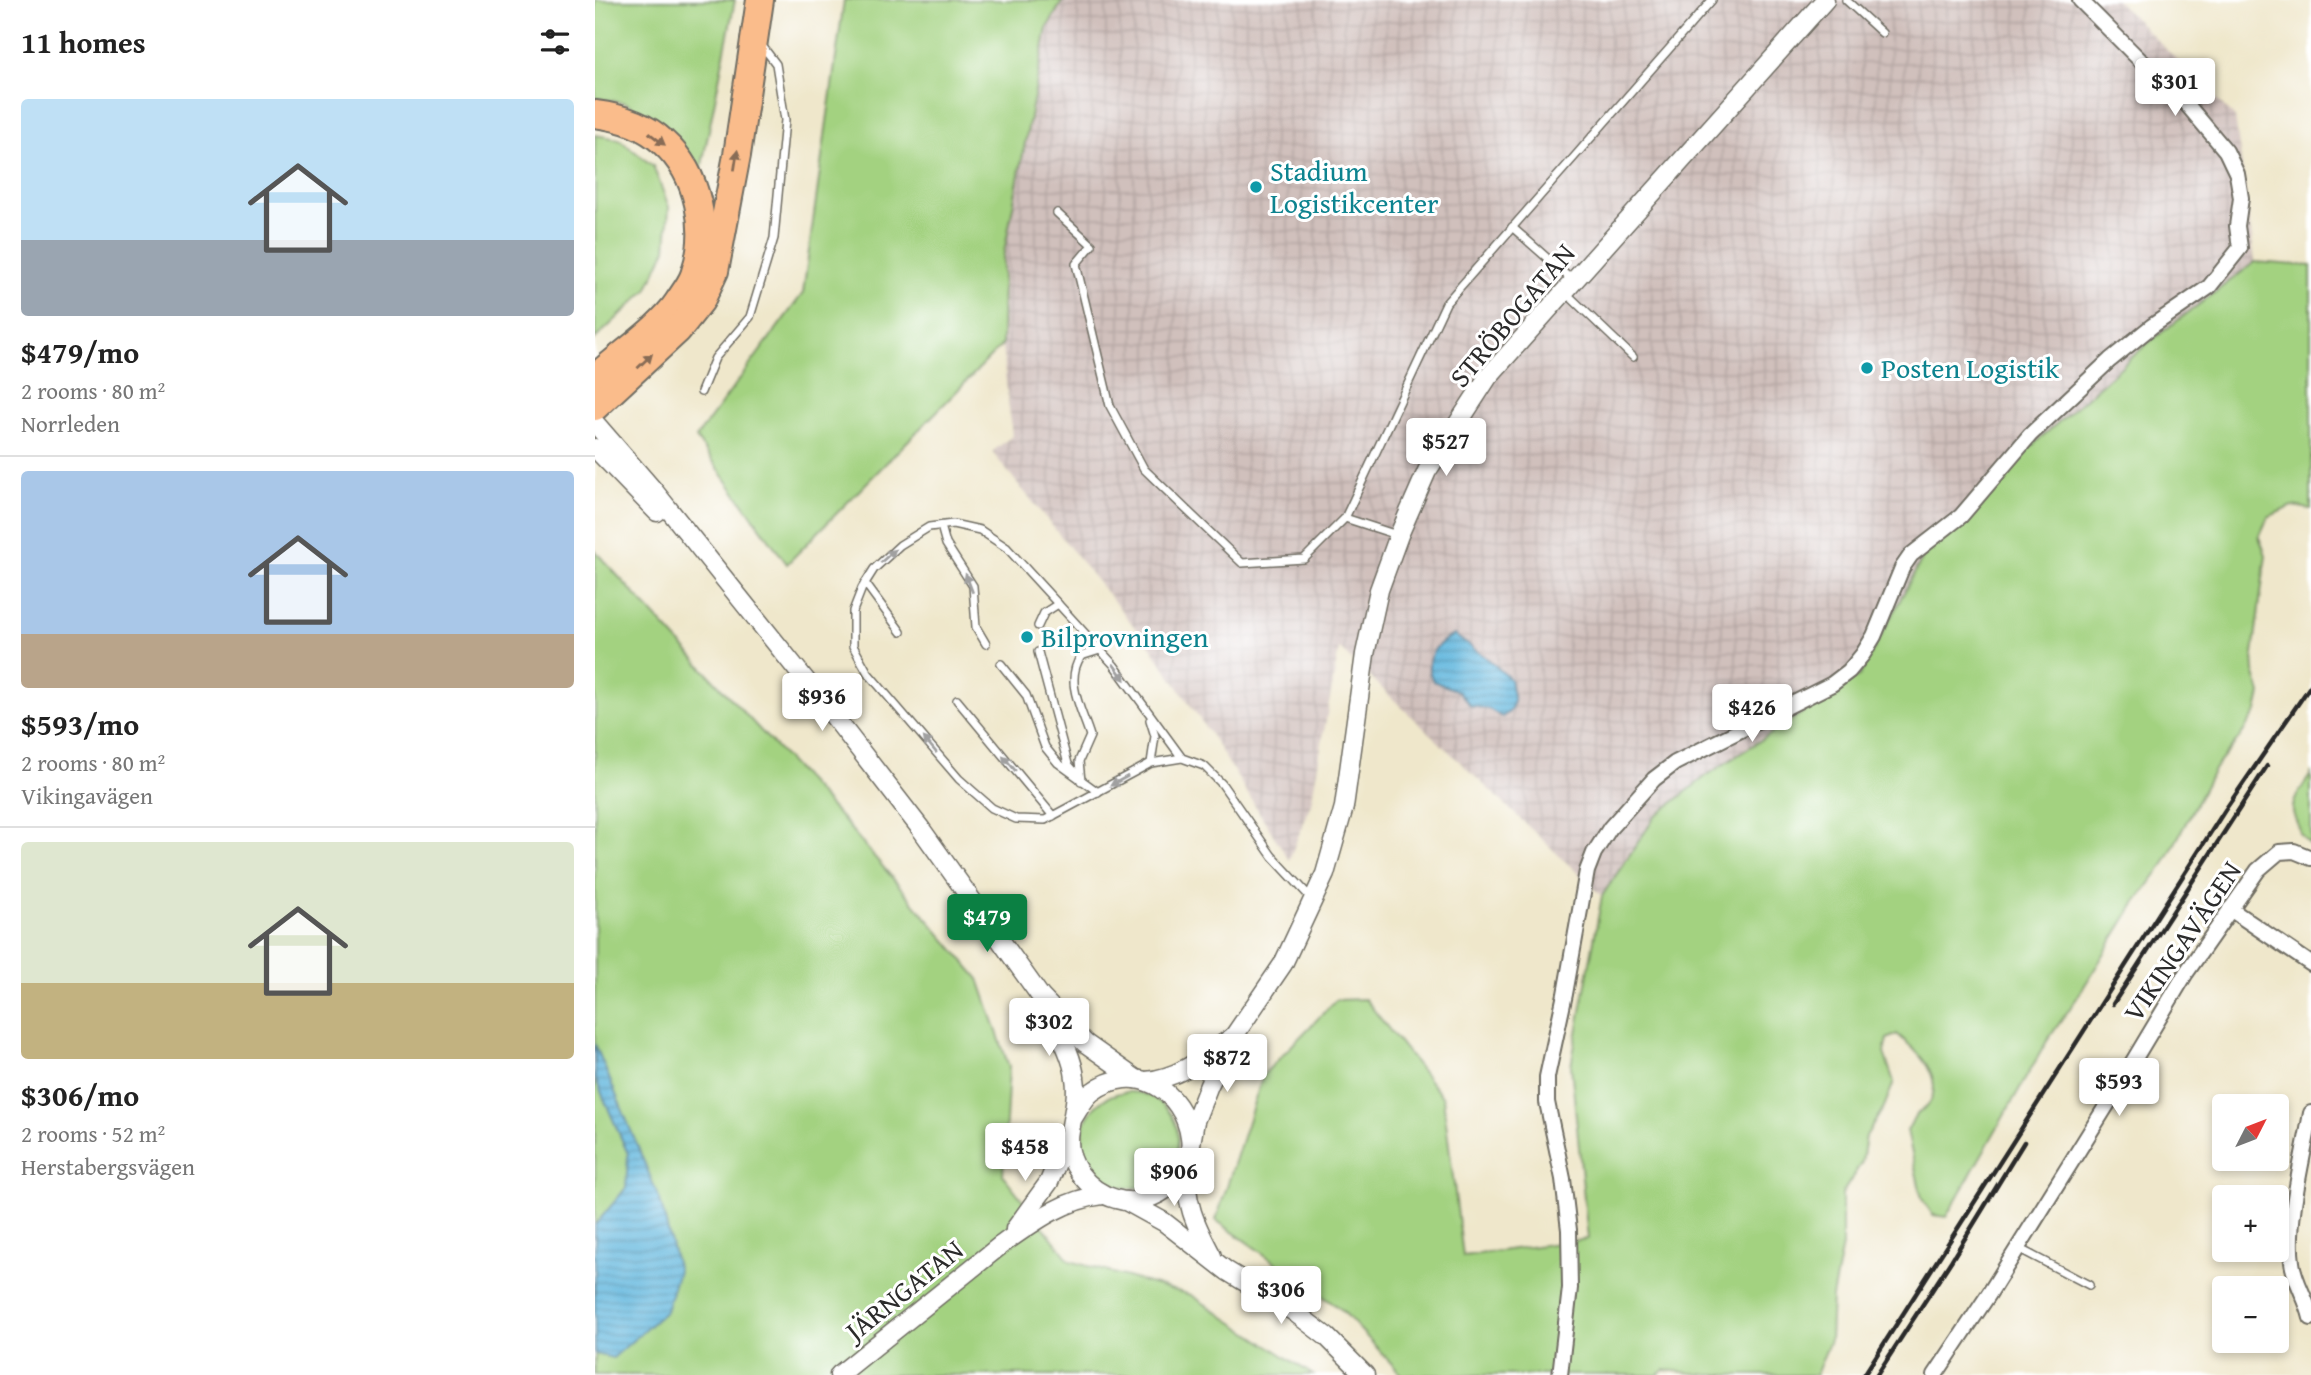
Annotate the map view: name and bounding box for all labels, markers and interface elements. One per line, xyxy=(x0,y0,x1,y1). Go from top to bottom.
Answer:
text: 11 homes xyxy=(21,20,146,64)
icon: filters xyxy=(536,23,574,61)
pin: $301 xyxy=(2134,58,2216,118)
text: $301 xyxy=(2151,64,2199,97)
one-way arrow xyxy=(648,131,666,146)
icon: home xyxy=(235,145,361,271)
one-way arrow xyxy=(731,149,742,171)
place label: Stadium Logistikcenter xyxy=(1270,150,1439,223)
marker: Stadium Logistikcenter xyxy=(1248,179,1264,195)
street label: STRÖBOGATAN xyxy=(1439,234,1584,396)
text: $479/mo xyxy=(21,330,139,374)
place label: Posten Logistik xyxy=(1881,347,2060,388)
one-way arrow xyxy=(637,352,654,369)
marker: Posten Logistik xyxy=(1859,360,1875,376)
text: 2 rooms · 80 m² xyxy=(21,374,165,407)
text: Norrleden xyxy=(21,407,120,440)
pin: $527 xyxy=(1405,419,1487,478)
text: $527 xyxy=(1422,424,1470,457)
icon: home xyxy=(235,517,361,643)
one-way arrow xyxy=(879,548,897,564)
one-way arrow xyxy=(963,572,974,593)
place label: Bilprovningen xyxy=(1041,616,1209,657)
marker: Bilprovningen xyxy=(1019,629,1035,645)
one-way arrow xyxy=(1111,663,1125,681)
pin: $936 xyxy=(781,674,863,733)
text: $936 xyxy=(798,679,846,712)
pin: $426 xyxy=(1711,684,1793,744)
text: $426 xyxy=(1728,690,1776,723)
text: $593/mo xyxy=(21,702,139,746)
one-way arrow xyxy=(923,737,938,754)
text: 2 rooms · 80 m² xyxy=(21,746,165,779)
one-way arrow xyxy=(1002,755,1017,773)
one-way arrow xyxy=(1109,775,1129,787)
text: Vikingavägen xyxy=(21,779,153,812)
street label: VIKINGAVÄGEN xyxy=(2113,852,2251,1029)
icon: home xyxy=(235,888,361,1014)
pin: $479 xyxy=(946,894,1028,954)
text: $479 xyxy=(963,900,1011,933)
pin: $302 xyxy=(1008,998,1090,1058)
text: $302 xyxy=(1025,1004,1073,1037)
pin: $872 xyxy=(1186,1034,1268,1094)
text: $872 xyxy=(1203,1040,1251,1073)
pin: $593 xyxy=(2078,1058,2160,1118)
text: $593 xyxy=(2095,1064,2143,1097)
text: $306/mo xyxy=(21,1073,139,1117)
north arrow xyxy=(2212,1094,2289,1171)
map controls xyxy=(2212,1094,2289,1353)
text: 2 rooms · 52 m² xyxy=(21,1117,165,1150)
pin: $458 xyxy=(984,1124,1066,1183)
text: $458 xyxy=(1001,1129,1049,1162)
pin: $906 xyxy=(1133,1148,1215,1208)
text: Herstabergsvägen xyxy=(21,1150,195,1183)
text: $906 xyxy=(1150,1154,1198,1187)
button: + xyxy=(2212,1185,2289,1262)
street label: JÄRNGATAN xyxy=(833,1229,972,1352)
pin: $306 xyxy=(1240,1266,1322,1326)
text: $306 xyxy=(1257,1272,1305,1305)
button: − xyxy=(2212,1276,2289,1353)

